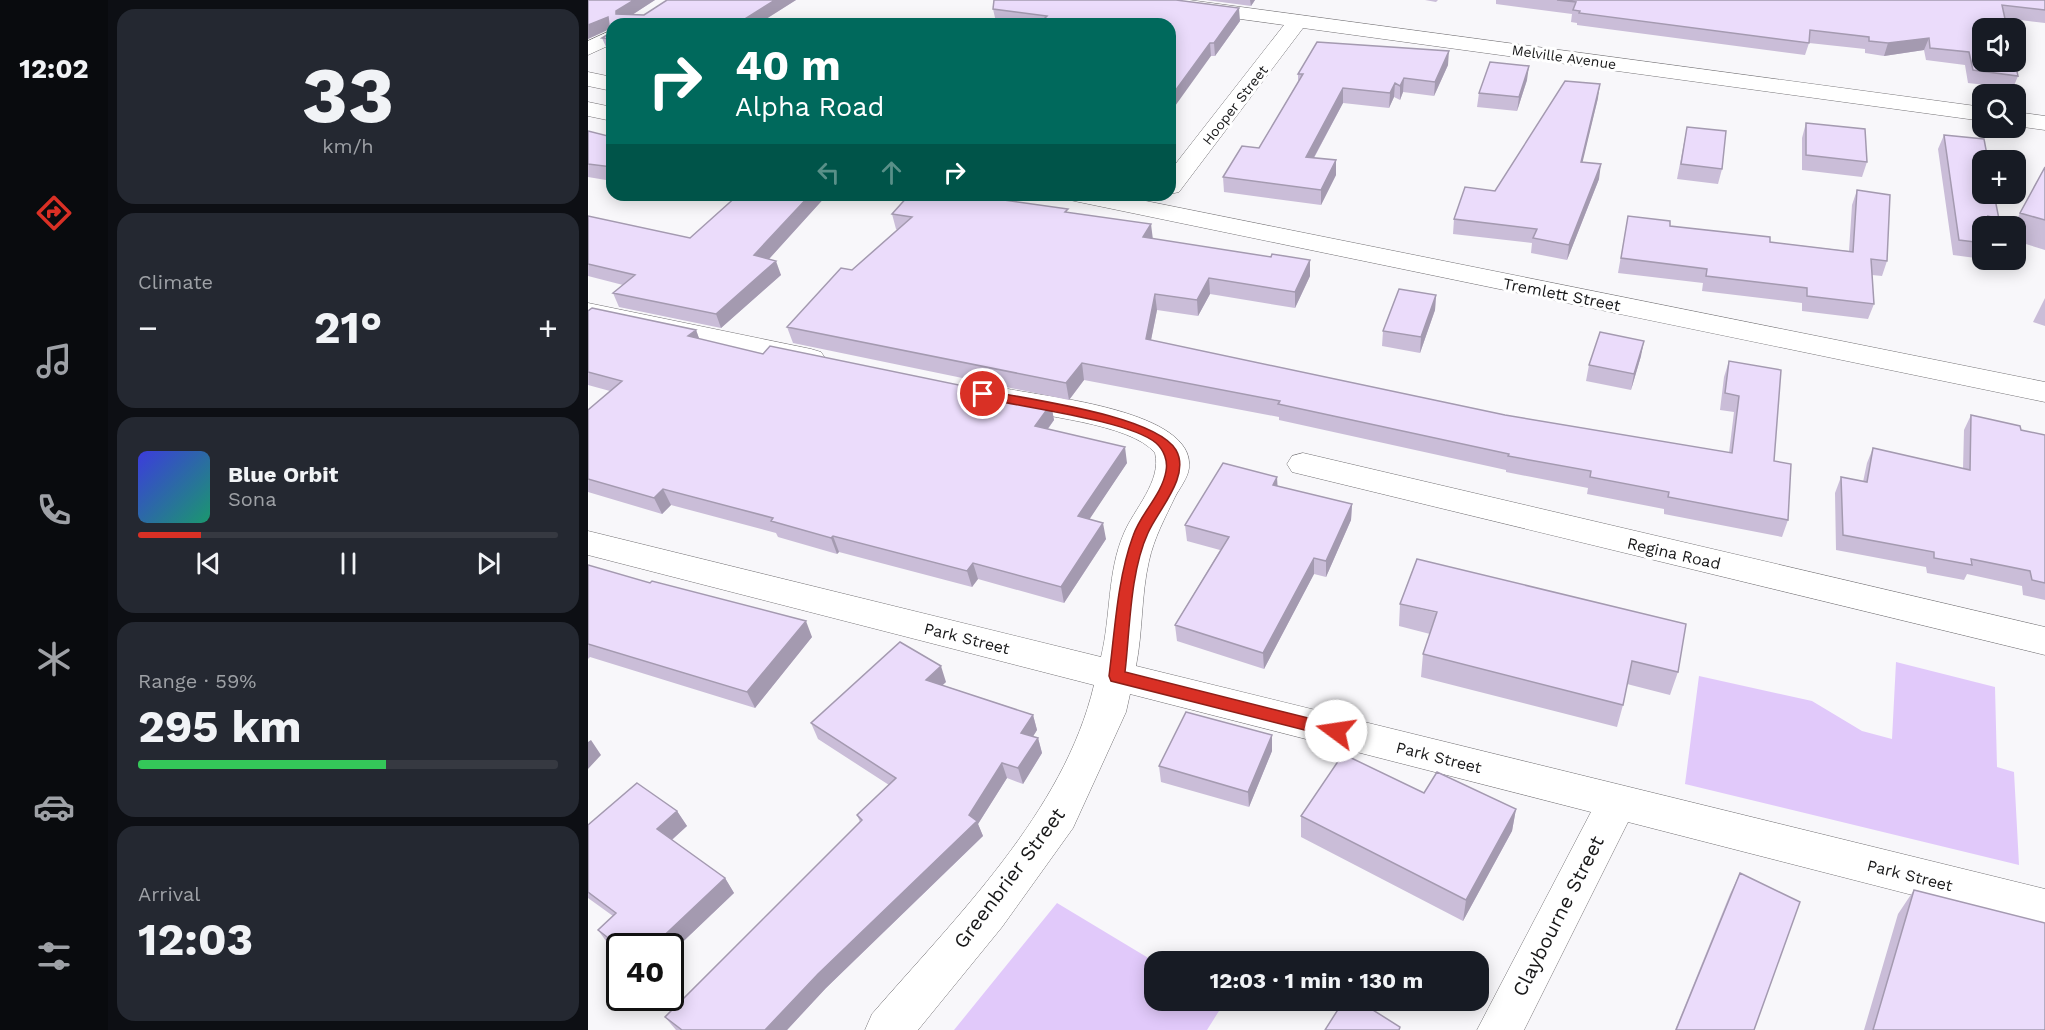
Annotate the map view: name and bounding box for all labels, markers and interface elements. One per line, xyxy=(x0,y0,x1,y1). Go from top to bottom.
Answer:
map controls xyxy=(1972,18,2026,270)
button: sound xyxy=(1972,18,2026,72)
text: 40 m xyxy=(735,41,841,90)
icon: right xyxy=(636,42,714,120)
street label: Melville Avenue xyxy=(1511,42,1617,72)
text: 33 xyxy=(302,49,394,141)
text: 12:02 xyxy=(19,53,89,85)
street label: Hooper Street xyxy=(1199,62,1271,148)
button: search xyxy=(1972,84,2026,138)
text: Alpha Road xyxy=(735,91,885,123)
text: km/h xyxy=(322,134,374,158)
button: + xyxy=(1972,150,2026,204)
icon: left xyxy=(812,156,845,189)
icon: ahead xyxy=(875,156,908,189)
icon: right xyxy=(938,156,971,189)
icon: directions xyxy=(33,192,75,234)
button: − xyxy=(1972,216,2026,270)
text: Climate xyxy=(138,270,213,294)
street label: Tremlett Street xyxy=(1502,274,1623,315)
text: 21° xyxy=(314,301,382,354)
text: − xyxy=(138,308,158,347)
text: + xyxy=(538,308,558,347)
icon: music xyxy=(33,340,75,382)
pin xyxy=(957,368,1008,419)
icon: arrive xyxy=(966,377,999,410)
text: Blue Orbit xyxy=(228,462,338,487)
text: Sona xyxy=(228,487,277,511)
icon: phone xyxy=(33,489,75,531)
street label: Regina Road xyxy=(1625,533,1723,573)
icon: previous xyxy=(192,547,225,580)
icon: pause xyxy=(332,547,365,580)
icon: next xyxy=(472,547,505,580)
street label: Park Street xyxy=(922,619,1012,658)
icon: climate xyxy=(33,638,75,680)
text: Range · 59% xyxy=(138,669,256,693)
position arrow xyxy=(1304,699,1368,763)
text: 295 km xyxy=(138,700,302,753)
street label: Park Street xyxy=(1394,738,1484,777)
icon: car xyxy=(33,786,75,828)
street label: Greenbrier Street xyxy=(948,802,1070,953)
street label: Claybourne Street xyxy=(1507,831,1609,1000)
street label: Park Street xyxy=(1865,856,1955,895)
text: Arrival xyxy=(138,882,200,906)
text: 12:03 xyxy=(138,913,253,966)
speed limit sign: 40 xyxy=(606,933,684,1011)
icon: filters xyxy=(33,935,75,977)
text: 12:03 · 1 min · 130 m xyxy=(1210,968,1423,993)

